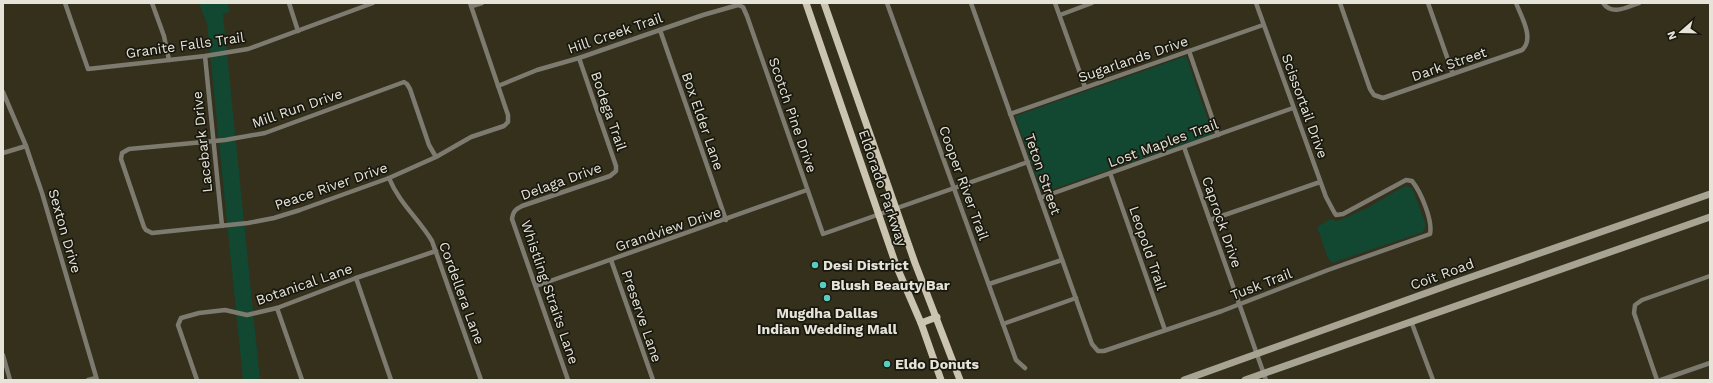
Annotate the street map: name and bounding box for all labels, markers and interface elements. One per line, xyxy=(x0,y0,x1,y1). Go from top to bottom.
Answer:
street label: Hill Creek Trail xyxy=(566,9,665,57)
north arrow xyxy=(1661,12,1701,52)
street label: Granite Falls Trail xyxy=(125,29,246,61)
text: N xyxy=(1665,29,1680,41)
street label: Sugarlands Drive xyxy=(1076,33,1190,85)
street label: Dark Street xyxy=(1409,44,1489,84)
street label: Scissortail Drive xyxy=(1279,52,1331,160)
street label: Scotch Pine Drive xyxy=(766,55,820,175)
street label: Bodega Trail xyxy=(588,69,630,153)
street label: Box Elder Lane xyxy=(679,70,727,172)
street label: Mill Run Drive xyxy=(250,85,344,131)
street label: Lacebark Drive xyxy=(189,91,215,193)
street label: Lost Maples Trail xyxy=(1106,115,1221,170)
street label: Cooper River Trail xyxy=(936,124,992,243)
street label: Eldorado Parkway xyxy=(856,128,911,249)
street label: Teton Street xyxy=(1022,131,1064,217)
street label: Peace River Drive xyxy=(272,159,390,213)
street label: Delaga Drive xyxy=(518,159,604,203)
street label: Caprock Drive xyxy=(1199,174,1245,270)
street label: Sexton Drive xyxy=(45,187,85,275)
street label: Grandview Drive xyxy=(613,203,723,255)
street label: Leopold Trail xyxy=(1126,204,1170,293)
street label: Whistling Straits Lane xyxy=(518,218,582,366)
street label: Cordellera Lane xyxy=(436,240,488,346)
street label: Coit Road xyxy=(1408,255,1476,293)
place label: Desi District xyxy=(823,257,909,273)
street label: Botanical Lane xyxy=(254,260,354,308)
marker: Desi District xyxy=(810,260,820,270)
street label: Tusk Trail xyxy=(1228,265,1295,303)
street label: Preserve Lane xyxy=(619,268,665,364)
place label: Blush Beauty Bar xyxy=(831,277,950,293)
marker: Blush Beauty Bar xyxy=(818,280,828,290)
marker: Mugdha Dallas Indian Wedding Mall xyxy=(822,293,832,303)
place label: Mugdha Dallas Indian Wedding Mall xyxy=(757,305,897,337)
place label: Eldo Donuts xyxy=(895,356,979,372)
marker: Eldo Donuts xyxy=(882,359,892,369)

